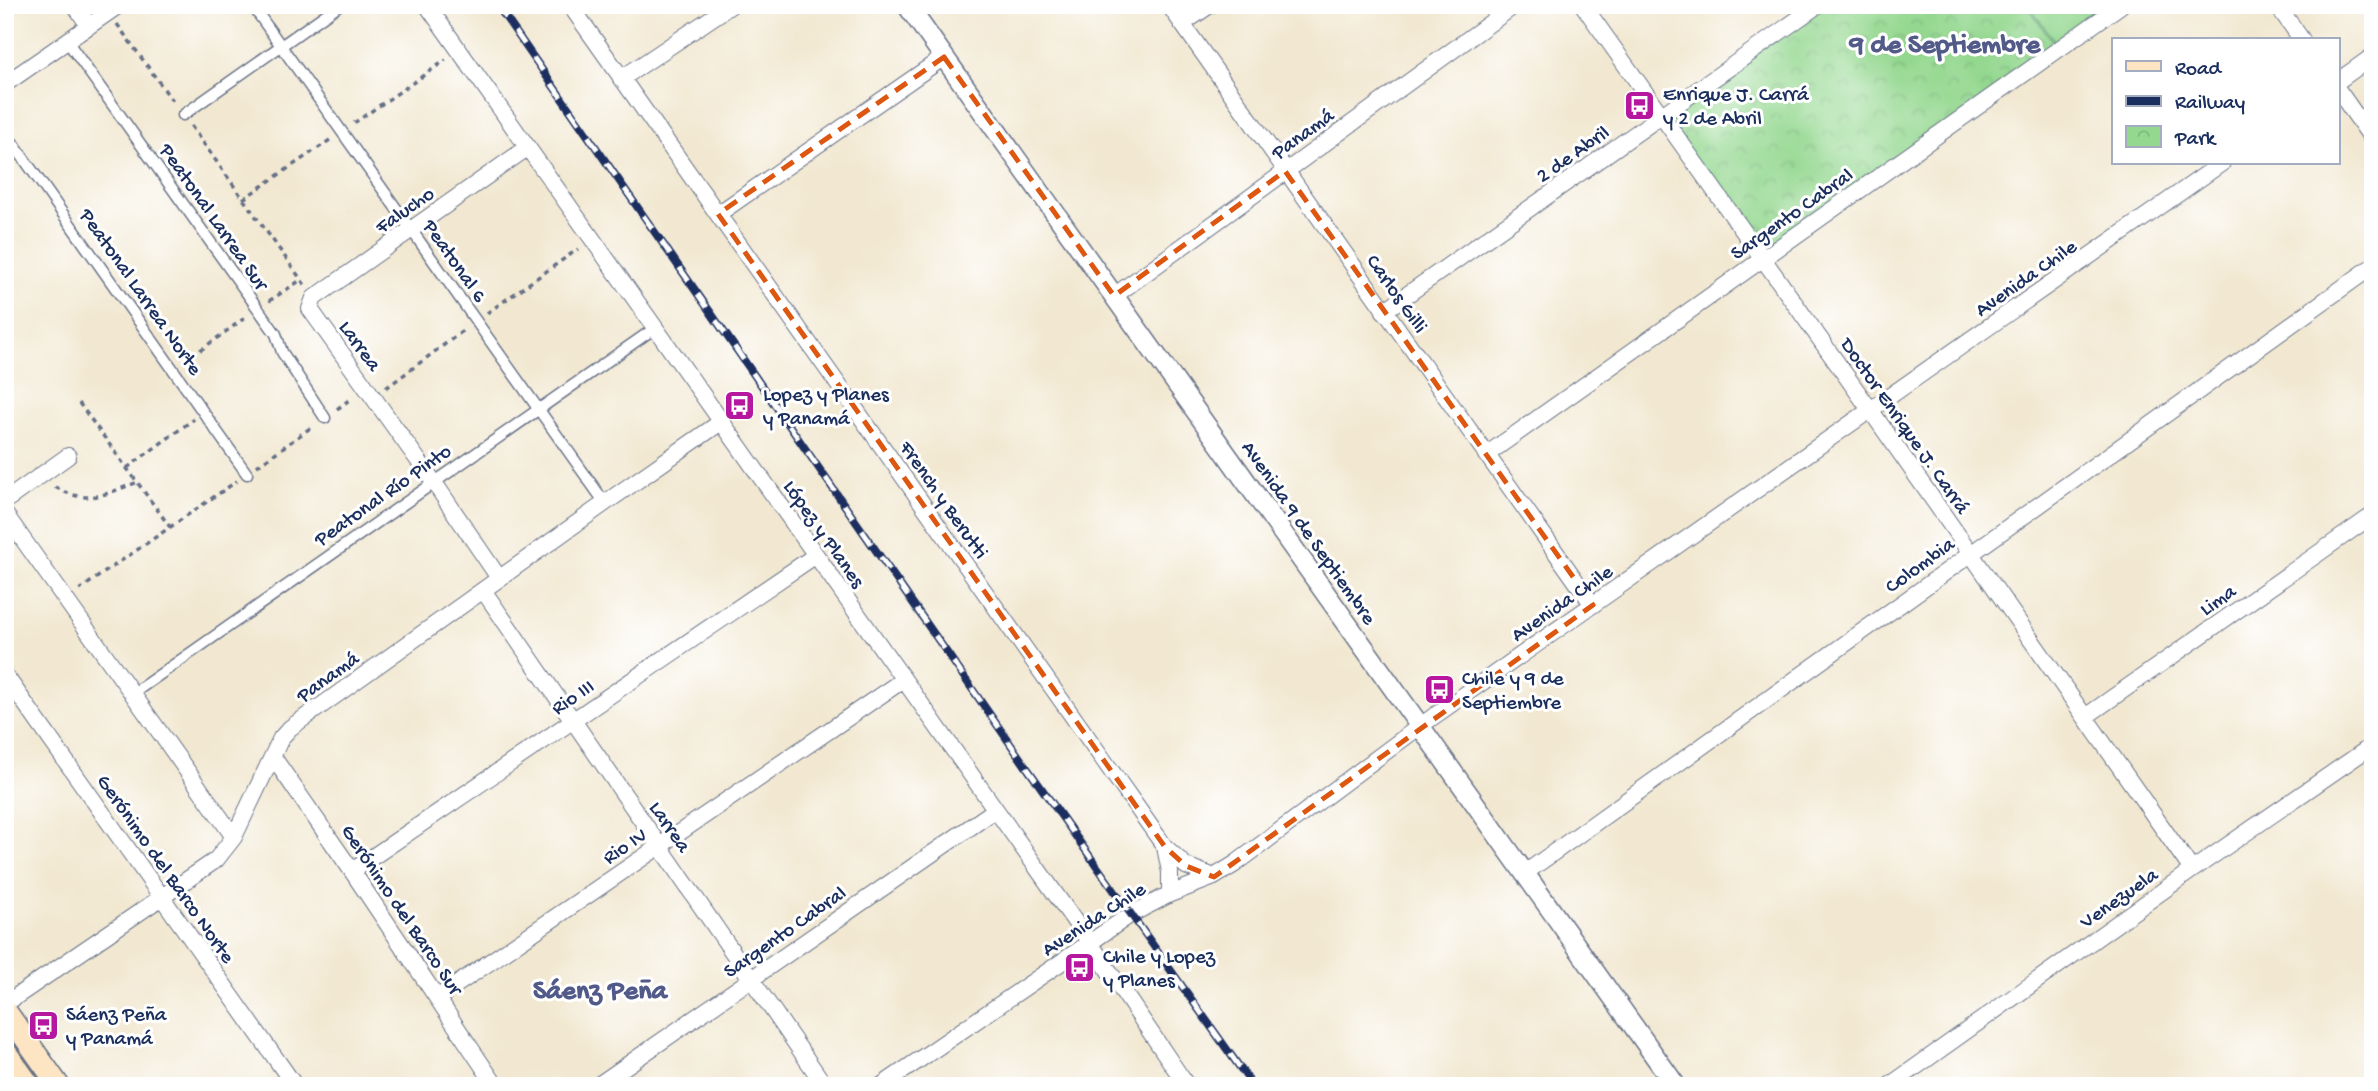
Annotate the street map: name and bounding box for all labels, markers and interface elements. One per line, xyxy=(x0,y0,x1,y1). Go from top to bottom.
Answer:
district label: 9 de Septiembre xyxy=(1848,30,2042,63)
legend xyxy=(2112,38,2340,164)
text: Road xyxy=(2175,58,2223,83)
place label: Enrique J. Carrá y 2 de Abril xyxy=(1663,84,1810,133)
bus stop icon: Enrique J. Carrá y 2 de Abril xyxy=(1623,88,1657,122)
text: Railway xyxy=(2175,92,2245,117)
street label: Panamá xyxy=(1267,104,1341,168)
street label: 2 de Abril xyxy=(1533,122,1615,190)
text: Park xyxy=(2174,128,2218,153)
street label: Peatonal Larrea Sur xyxy=(152,139,273,298)
street label: Sargento Cabral xyxy=(1727,164,1859,267)
street label: Falucho xyxy=(371,183,440,242)
street label: Peatonal Larrea Norte xyxy=(72,204,207,382)
street label: Peatonal 6 xyxy=(415,215,491,309)
street label: Avenida Chile xyxy=(1971,235,2084,324)
street label: Carlos Gilli xyxy=(1359,251,1431,339)
street label: Larrea xyxy=(331,317,386,378)
street label: Doctor Enrique J. Carrá xyxy=(1832,333,1974,521)
place label: Lopez y Planes y Panamá xyxy=(763,384,890,433)
bus stop icon: Lopez y Planes y Panamá xyxy=(723,388,757,422)
street label: French y Berutti xyxy=(892,436,992,565)
street label: Avenida 9 de Septiembre xyxy=(1234,437,1381,632)
street label: Peatonal Río Pinto xyxy=(310,440,458,554)
street label: López y Planes xyxy=(776,476,869,595)
street label: Colombia xyxy=(1881,532,1962,600)
street label: Avenida Chile xyxy=(1507,560,1620,649)
street label: Lima xyxy=(2196,580,2243,623)
street label: Panamá xyxy=(292,647,366,711)
place label: Chile y 9 de Septiembre xyxy=(1462,668,1565,717)
bus stop icon: Chile y 9 de Septiembre xyxy=(1422,672,1456,706)
street label: Rio III xyxy=(548,676,600,722)
street label: Gerónimo del Barco Norte xyxy=(89,771,239,970)
street label: Larrea xyxy=(642,798,695,860)
street label: Gerónimo del Barco Sur xyxy=(334,821,467,1002)
street label: Rio IV xyxy=(599,824,653,872)
street label: Venezuela xyxy=(2075,863,2165,936)
street label: Avenida Chile xyxy=(1038,878,1152,964)
street label: Sargento Cabral xyxy=(720,882,852,985)
place label: Chile y Lopez y Planes xyxy=(1103,946,1216,995)
bus stop icon: Chile y Lopez y Planes xyxy=(1063,950,1097,984)
district label: Sáenz Peña xyxy=(533,976,668,1009)
place label: Sáenz Peña y Panamá xyxy=(66,1004,168,1053)
bus stop icon: Sáenz Peña y Panamá xyxy=(26,1008,60,1042)

